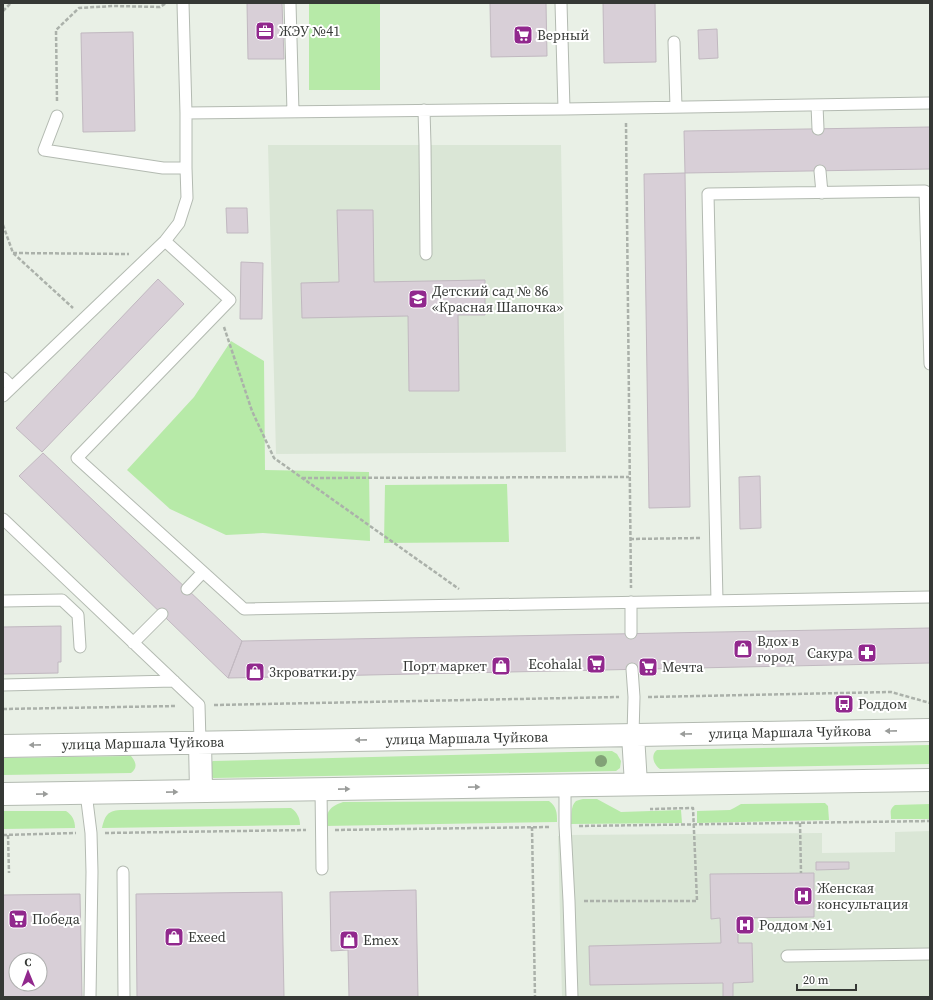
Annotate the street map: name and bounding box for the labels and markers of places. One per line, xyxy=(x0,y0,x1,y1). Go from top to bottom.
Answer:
office icon: ЖЭУ №41 xyxy=(254,20,276,42)
place label: ЖЭУ №41 xyxy=(279,21,340,41)
supermarket icon: Верный xyxy=(512,24,534,46)
place label: Верный xyxy=(537,25,589,45)
place label: Детский сад № 86 «Красная Шапочка» xyxy=(432,281,563,317)
school or university icon: Детский сад № 86 «Красная Шапочка» xyxy=(407,288,429,310)
place label: Вдох в город xyxy=(757,631,799,667)
shop icon: Вдох в город xyxy=(732,638,754,660)
pharmacy icon: Сакура xyxy=(856,642,878,664)
place label: Сакура xyxy=(807,643,854,663)
supermarket icon: Ecohalal xyxy=(585,653,607,675)
place label: Ecohalal xyxy=(528,654,582,674)
shop icon: Порт маркет xyxy=(490,655,512,677)
place label: Порт маркет xyxy=(403,656,488,676)
supermarket icon: Мечта xyxy=(637,656,659,678)
place label: Мечта xyxy=(662,657,704,677)
shop icon: 3кроватки.ру xyxy=(244,661,266,683)
place label: 3кроватки.ру xyxy=(269,662,357,682)
bus stop icon: Роддом xyxy=(833,693,855,715)
place label: Роддом xyxy=(858,694,907,714)
place label: Женская консультация xyxy=(817,878,908,914)
hospital icon: Женская консультация xyxy=(792,885,814,907)
supermarket icon: Победа xyxy=(7,908,29,930)
place label: Победа xyxy=(32,909,81,929)
hospital icon: Роддом №1 xyxy=(734,914,756,936)
place label: Роддом №1 xyxy=(759,915,833,935)
shop icon: Exeed xyxy=(163,926,185,948)
place label: Exeed xyxy=(188,927,226,947)
shop icon: Emex xyxy=(338,929,360,951)
place label: Emex xyxy=(363,930,399,950)

